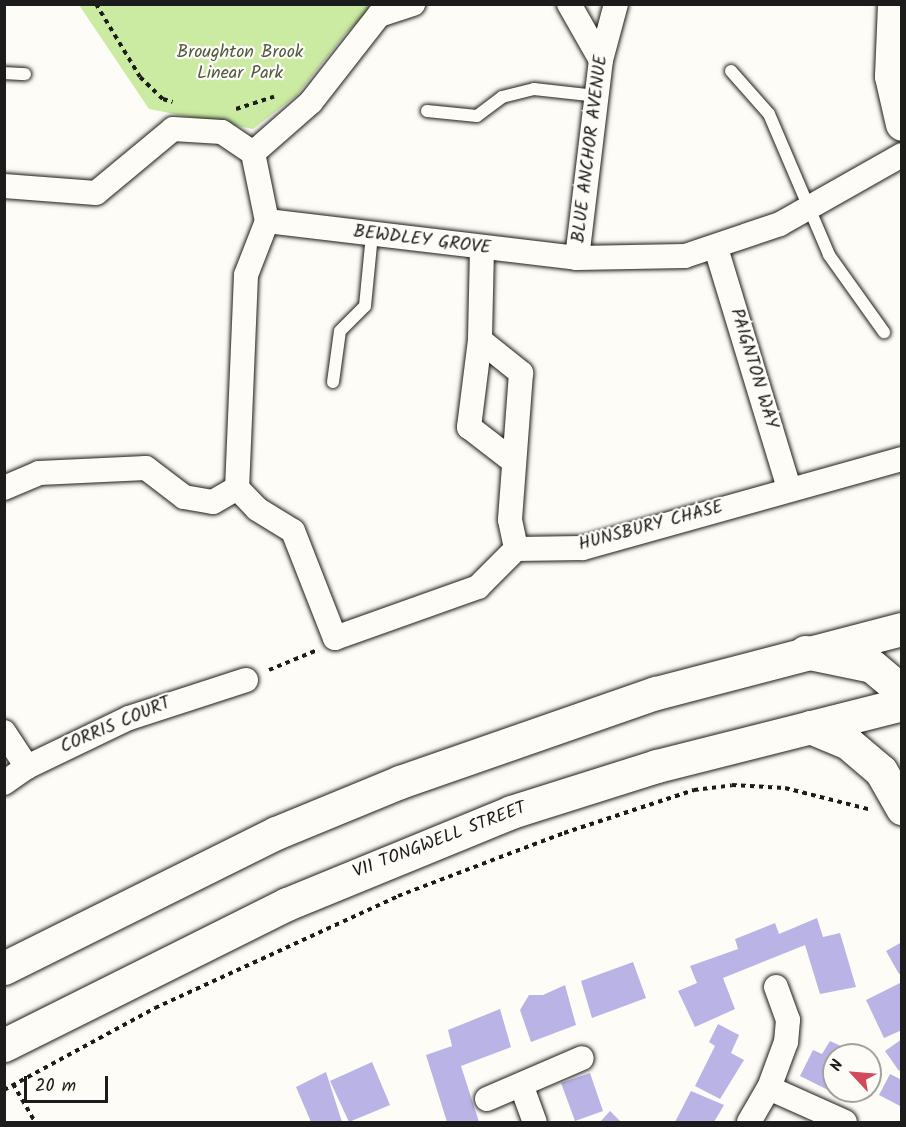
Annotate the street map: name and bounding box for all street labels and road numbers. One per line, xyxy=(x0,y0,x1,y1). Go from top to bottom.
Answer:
street label: BLUE ANCHOR AVENUE xyxy=(569,54,613,244)
street label: BEWDLEY GROVE xyxy=(352,222,492,260)
street label: PAIGNTON WAY xyxy=(724,306,782,432)
street label: HUNSBURY CHASE xyxy=(576,497,726,557)
street label: CORRIS COURT xyxy=(58,693,174,759)
street label: V11 TONGWELL STREET xyxy=(350,798,530,884)

